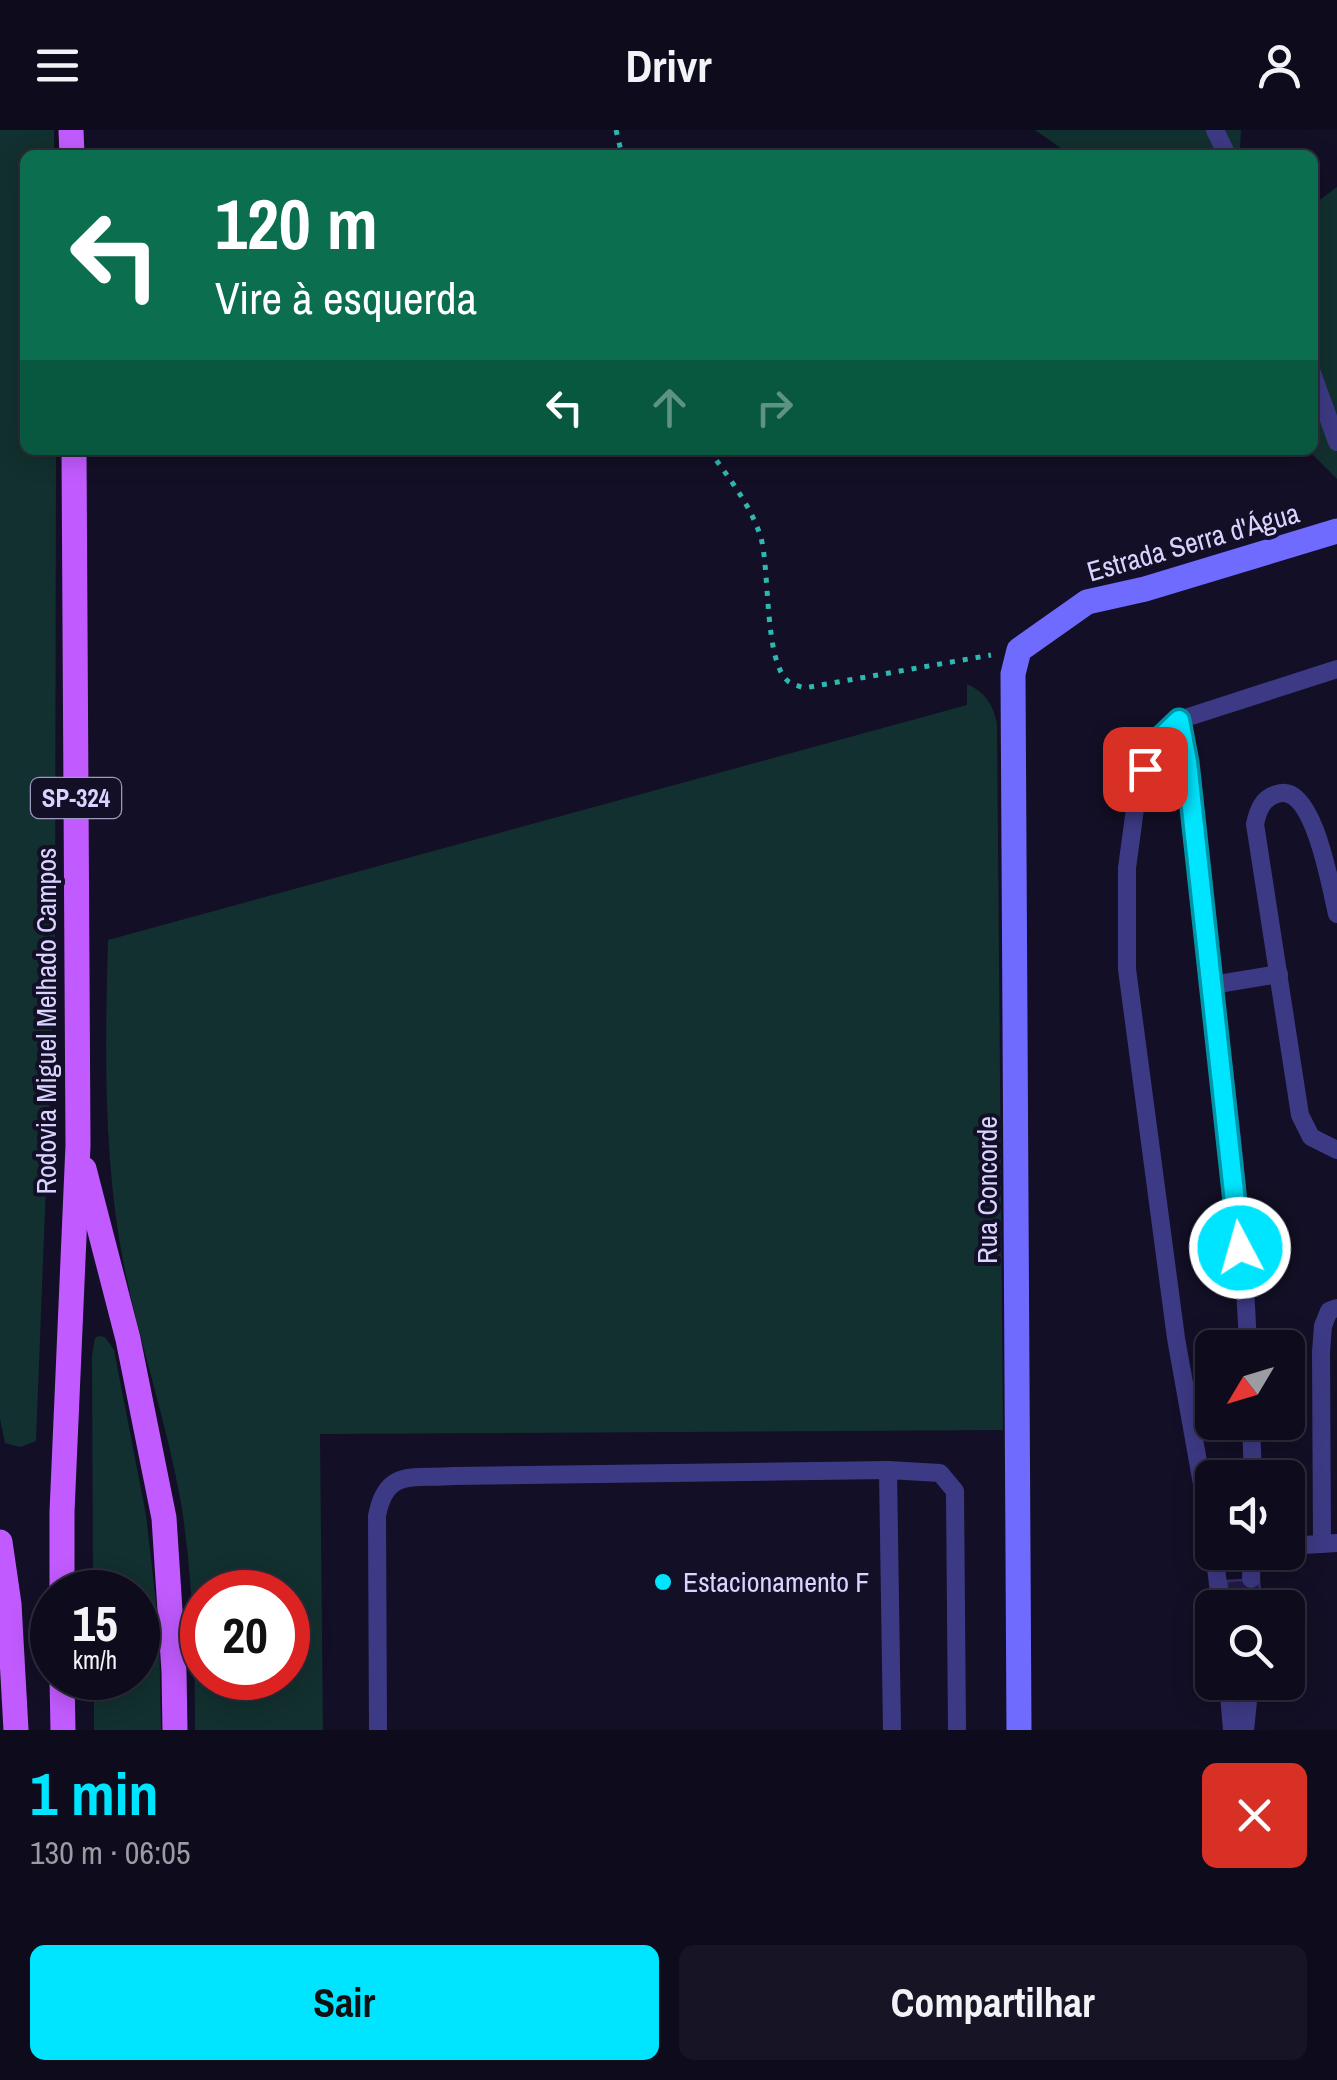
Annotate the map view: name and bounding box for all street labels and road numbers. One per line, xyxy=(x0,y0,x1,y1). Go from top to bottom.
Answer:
street label: Estrada Serra d'Água xyxy=(1083,494,1304,590)
road number: SP-324 xyxy=(31,778,121,818)
street label: Rodovia Miguel Melhado Campos xyxy=(27,847,65,1195)
street label: Rua Concorde xyxy=(968,1116,1006,1264)

